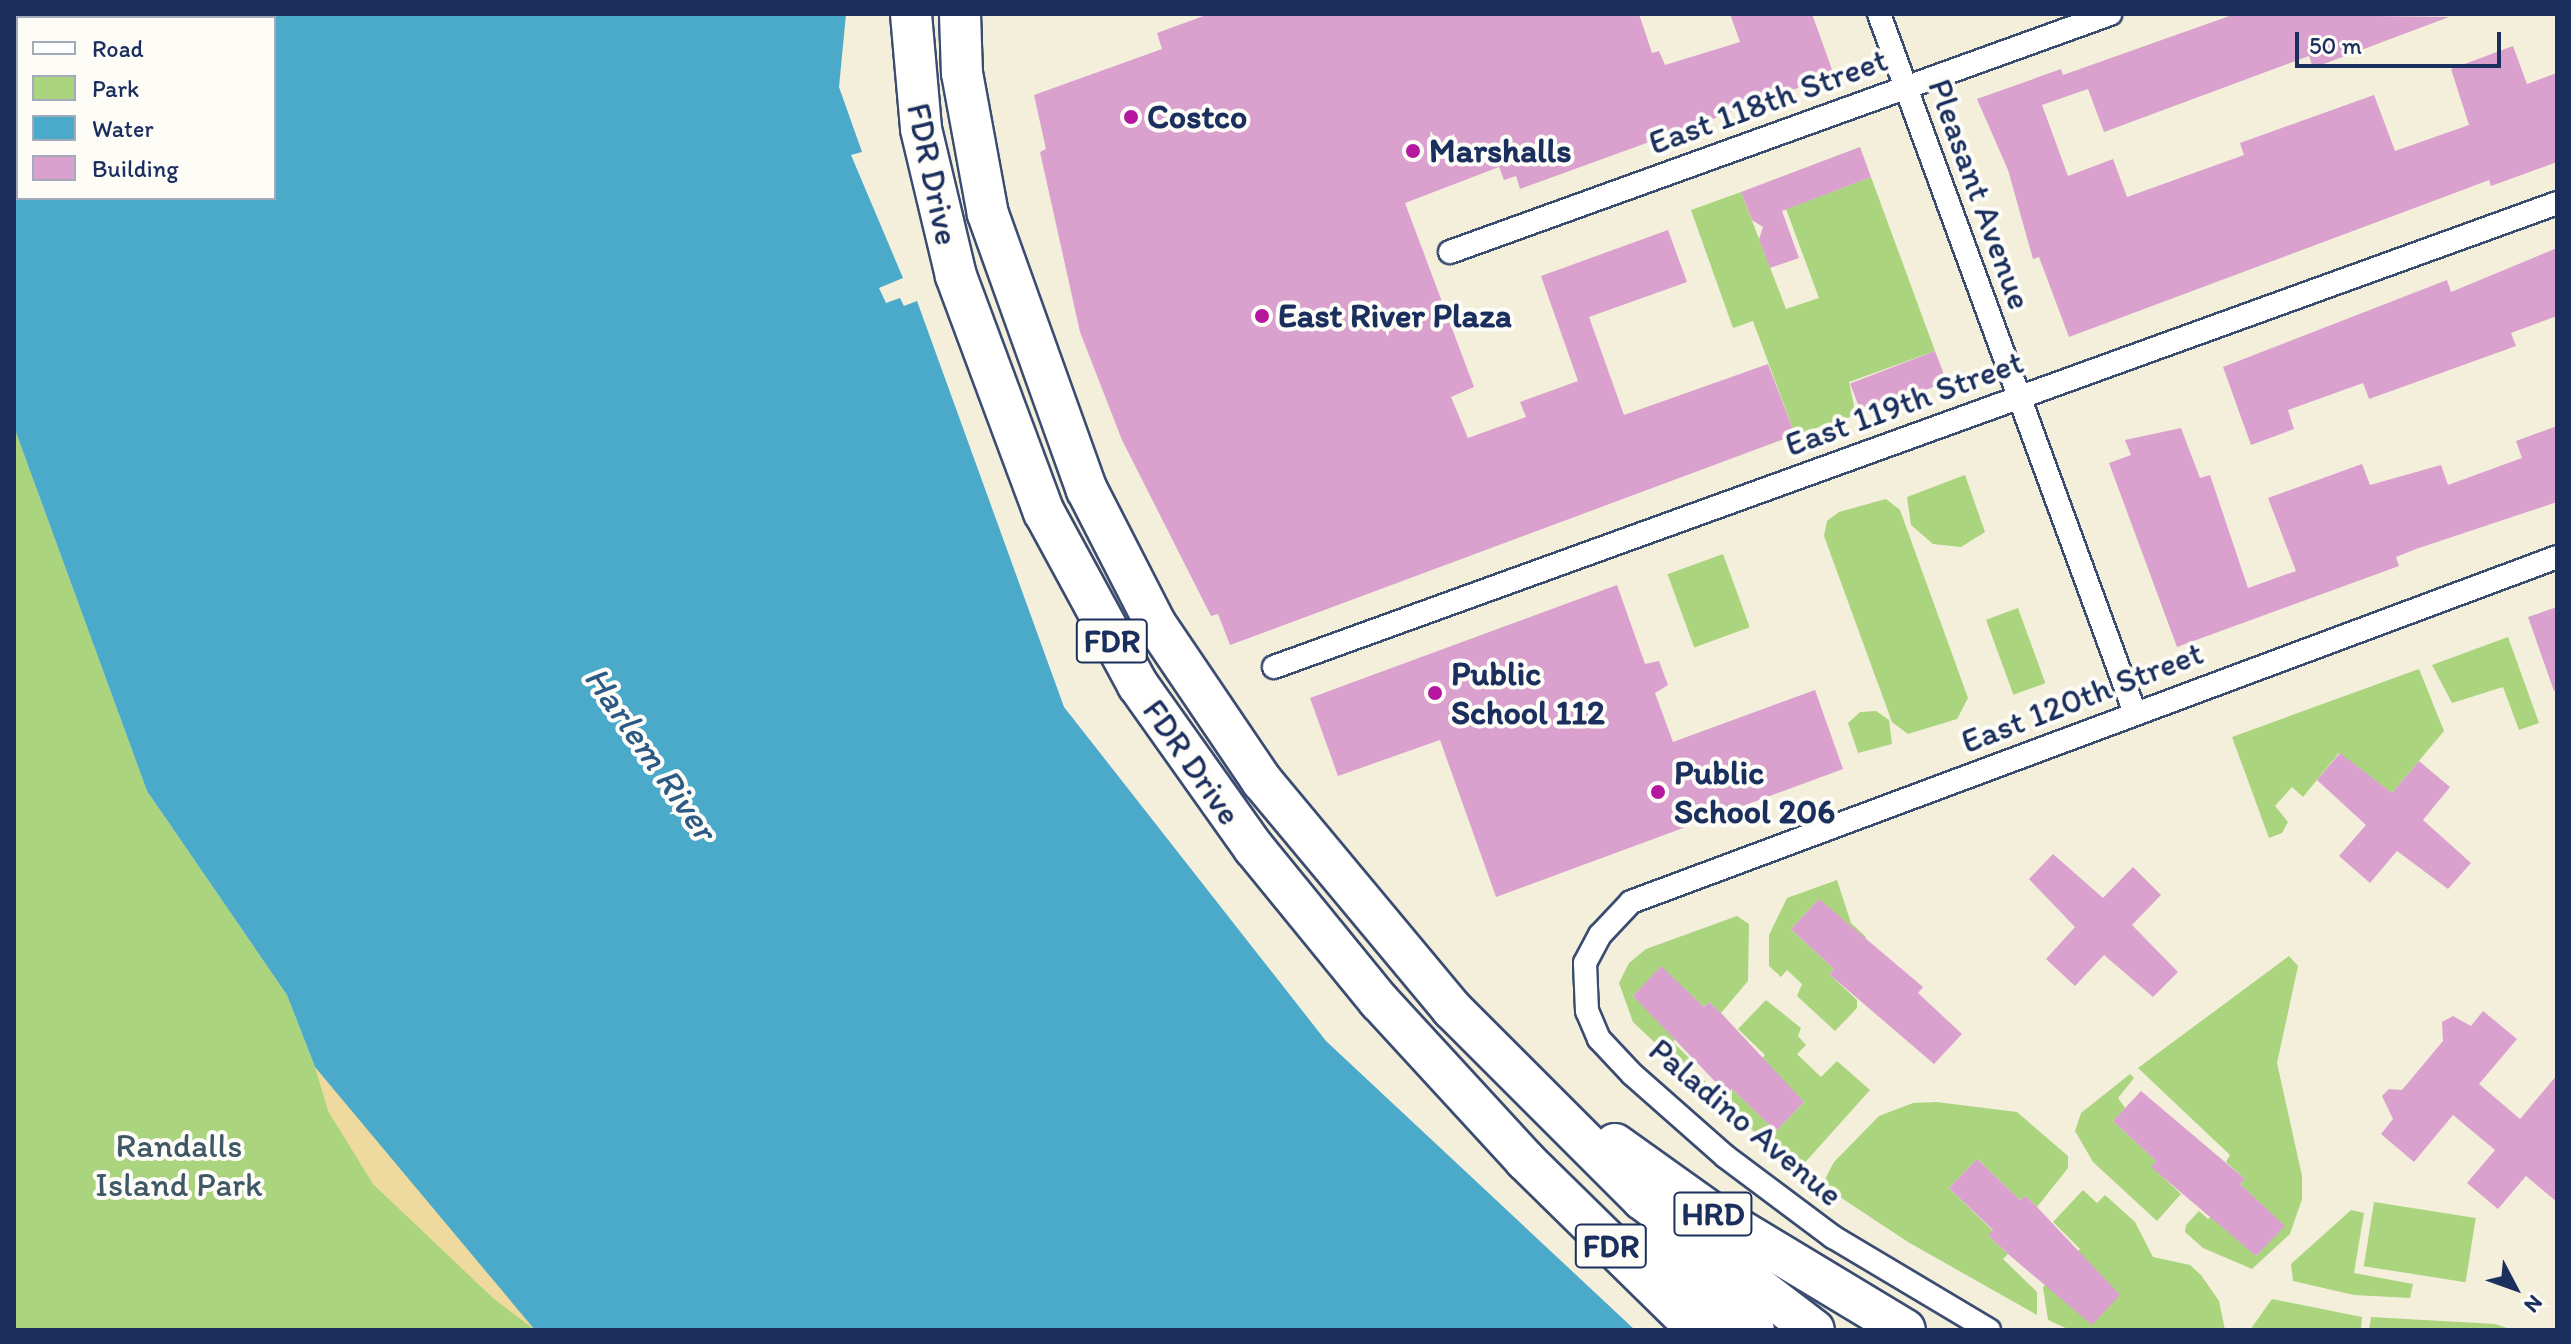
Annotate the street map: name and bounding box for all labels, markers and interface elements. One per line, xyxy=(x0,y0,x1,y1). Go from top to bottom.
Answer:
legend xyxy=(16,16,276,200)
scale bar xyxy=(2299,16,2505,66)
text: 50 m xyxy=(2309,31,2362,60)
text: Road xyxy=(92,34,144,63)
street label: East 118th Street xyxy=(1644,39,1892,163)
text: Park xyxy=(92,74,139,103)
street label: Pleasant Avenue xyxy=(1920,74,2040,314)
place label: Costco xyxy=(1147,97,1247,137)
street label: FDR Drive xyxy=(898,99,968,249)
marker: Costco xyxy=(1122,108,1140,126)
text: Water xyxy=(92,114,154,143)
place label: Marshalls xyxy=(1429,131,1571,171)
marker: Marshalls xyxy=(1404,142,1422,160)
text: Building xyxy=(92,154,179,183)
place label: East River Plaza xyxy=(1278,296,1511,336)
marker: East River Plaza xyxy=(1253,307,1271,325)
street label: East 119th Street xyxy=(1780,341,2028,465)
road number: FDR xyxy=(1074,613,1150,669)
street label: East 120th Street xyxy=(1956,632,2208,762)
place label: Public School 112 xyxy=(1451,653,1605,732)
water label: Harlem River xyxy=(575,658,727,848)
marker: Public School 112 xyxy=(1426,684,1444,702)
street label: FDR Drive xyxy=(1134,691,1250,833)
place label: Public School 206 xyxy=(1674,752,1835,832)
marker: Public School 206 xyxy=(1649,783,1667,801)
street label: Paladino Avenue xyxy=(1641,1029,1851,1215)
park label: Randalls Island Park xyxy=(95,1125,263,1204)
road number: HRD xyxy=(1673,1186,1753,1242)
road number: FDR xyxy=(1573,1218,1649,1274)
north arrow xyxy=(2475,1248,2555,1328)
text: N xyxy=(2518,1290,2549,1319)

